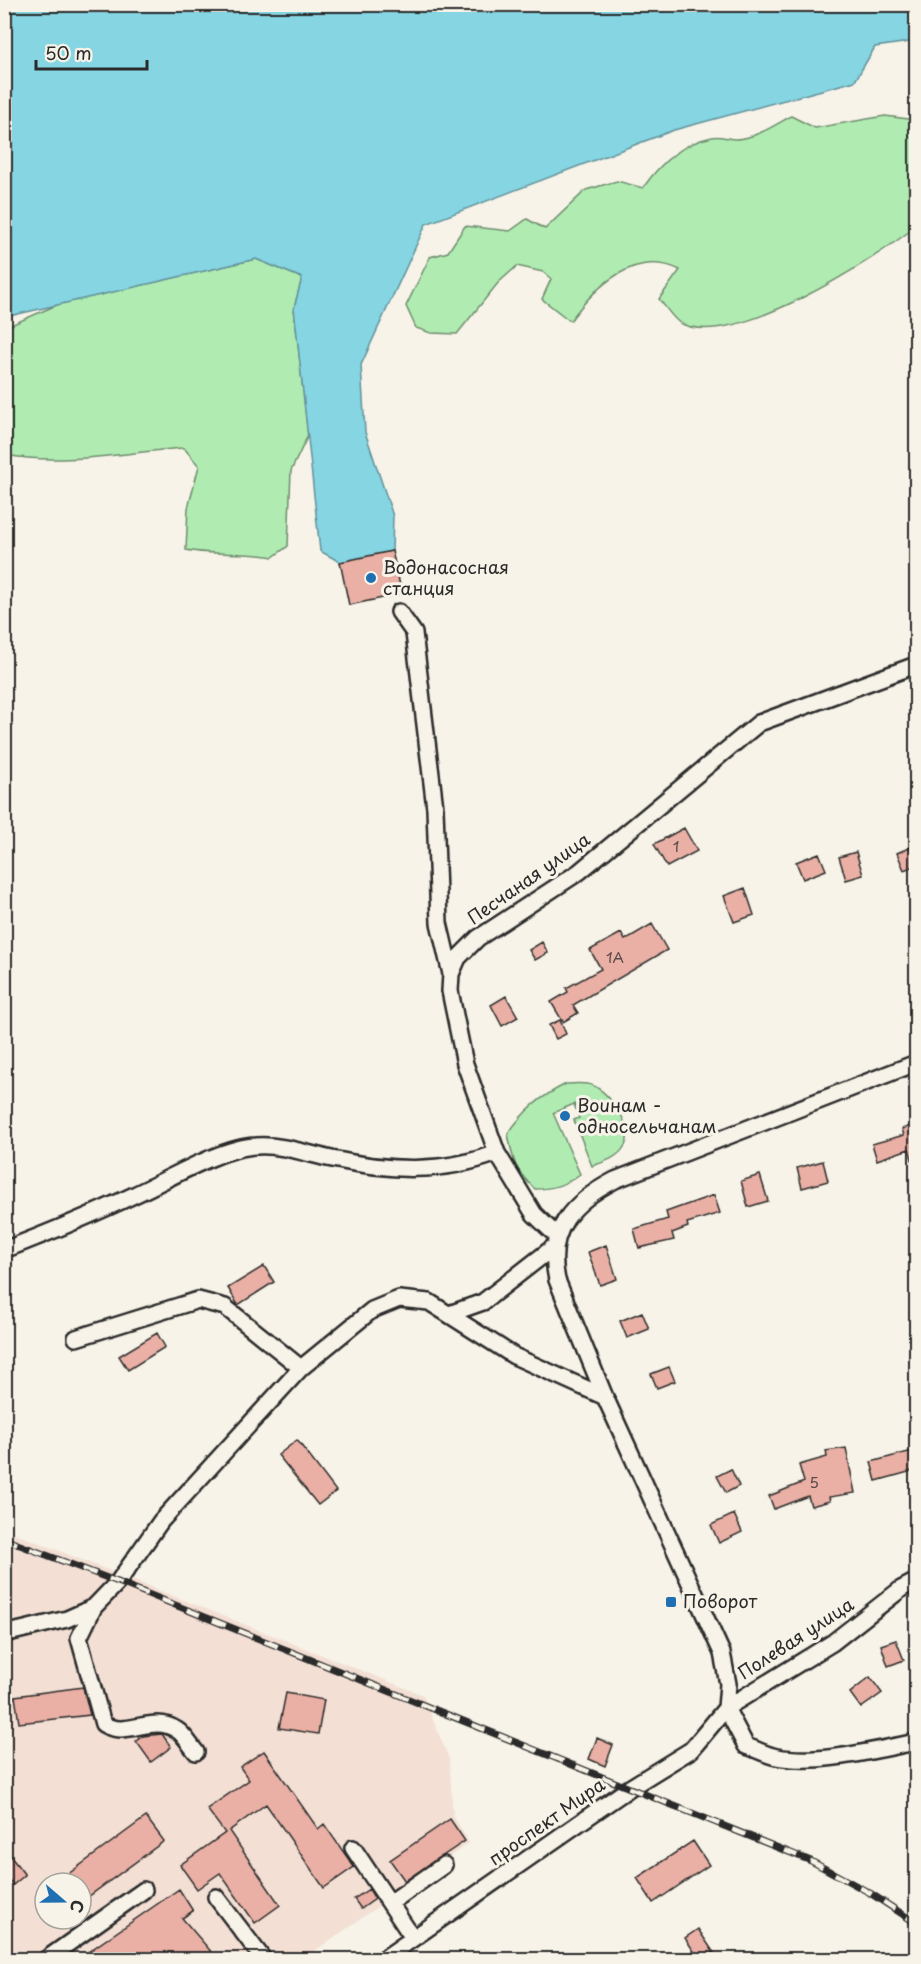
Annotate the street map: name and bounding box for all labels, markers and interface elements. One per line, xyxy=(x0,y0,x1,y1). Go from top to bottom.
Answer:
scale bar xyxy=(36,33,147,71)
text: 50 m xyxy=(45,39,92,66)
place label: Водонасосная станция xyxy=(383,553,509,601)
marker: Водонасосная станция xyxy=(364,571,378,585)
street label: Песчаная улица xyxy=(461,825,596,930)
house number: 1 xyxy=(673,834,679,857)
house number: 1А xyxy=(606,945,624,968)
place label: Воинам - односельчанам xyxy=(577,1091,717,1139)
marker: Воинам - односельчанам xyxy=(558,1109,572,1123)
house number: 5 xyxy=(809,1470,819,1493)
place label: Поворот xyxy=(683,1587,758,1614)
street label: Полевая улица xyxy=(732,1590,859,1685)
marker: Поворот xyxy=(664,1595,678,1609)
street label: проспект Мира xyxy=(482,1770,611,1871)
north arrow xyxy=(33,1871,93,1931)
text: С xyxy=(65,1897,91,1916)

